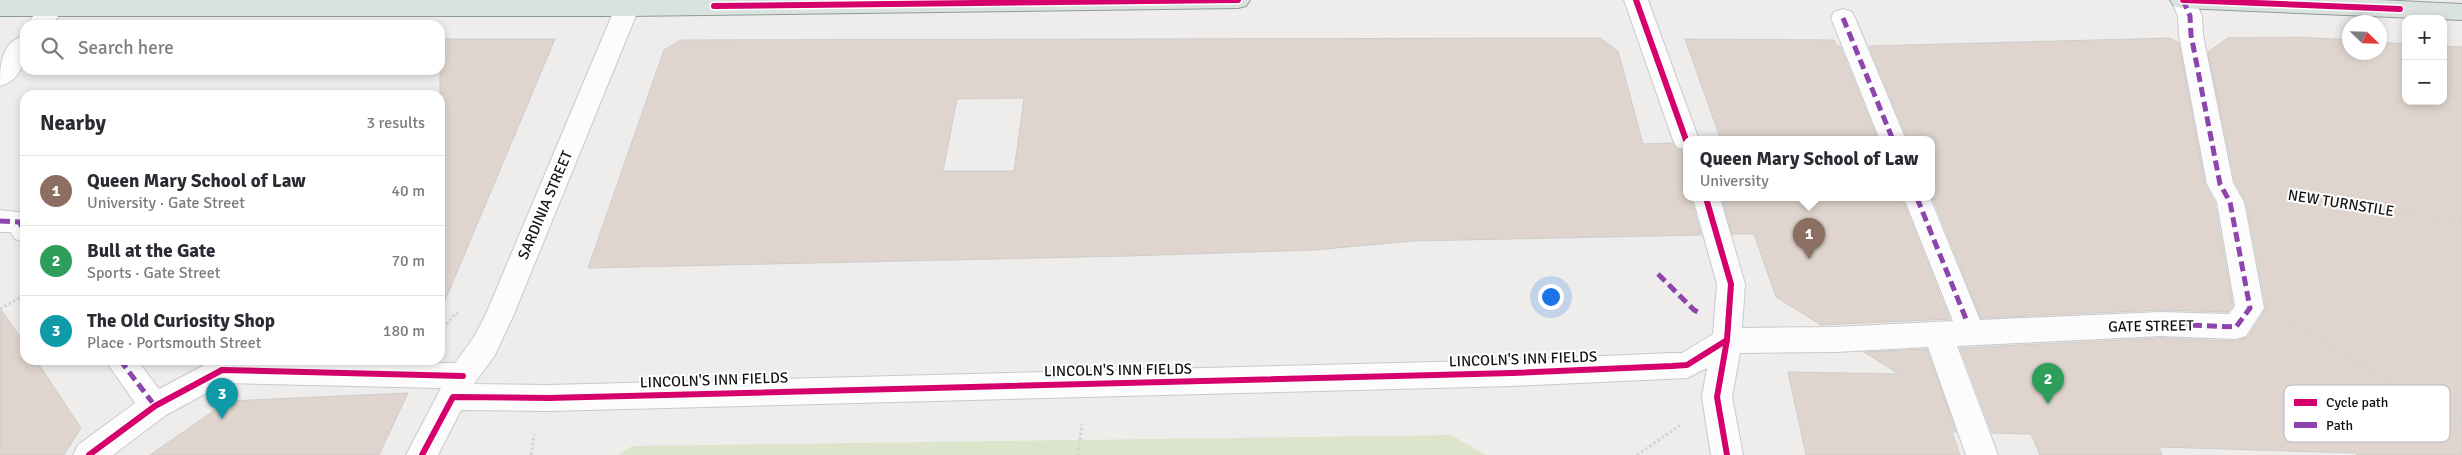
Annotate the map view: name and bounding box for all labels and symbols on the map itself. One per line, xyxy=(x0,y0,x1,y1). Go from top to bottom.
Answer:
north arrow xyxy=(2342,15,2387,60)
street label: SARDINIA STREET xyxy=(514,147,576,262)
street label: NEW TURNSTILE xyxy=(2287,186,2395,220)
pin: 1 xyxy=(1793,218,1825,259)
your location xyxy=(1538,284,1564,310)
street label: GATE STREET xyxy=(2108,316,2195,336)
street label: LINCOLN'S INN FIELDS xyxy=(1449,347,1597,371)
street label: LINCOLN'S INN FIELDS xyxy=(1044,360,1192,380)
pin: 2 xyxy=(2032,363,2064,404)
street label: LINCOLN'S INN FIELDS xyxy=(640,368,788,392)
pin: 3 xyxy=(206,378,238,419)
legend xyxy=(2284,385,2450,442)
text: Cycle path xyxy=(2326,394,2388,411)
text: Path xyxy=(2326,417,2353,434)

